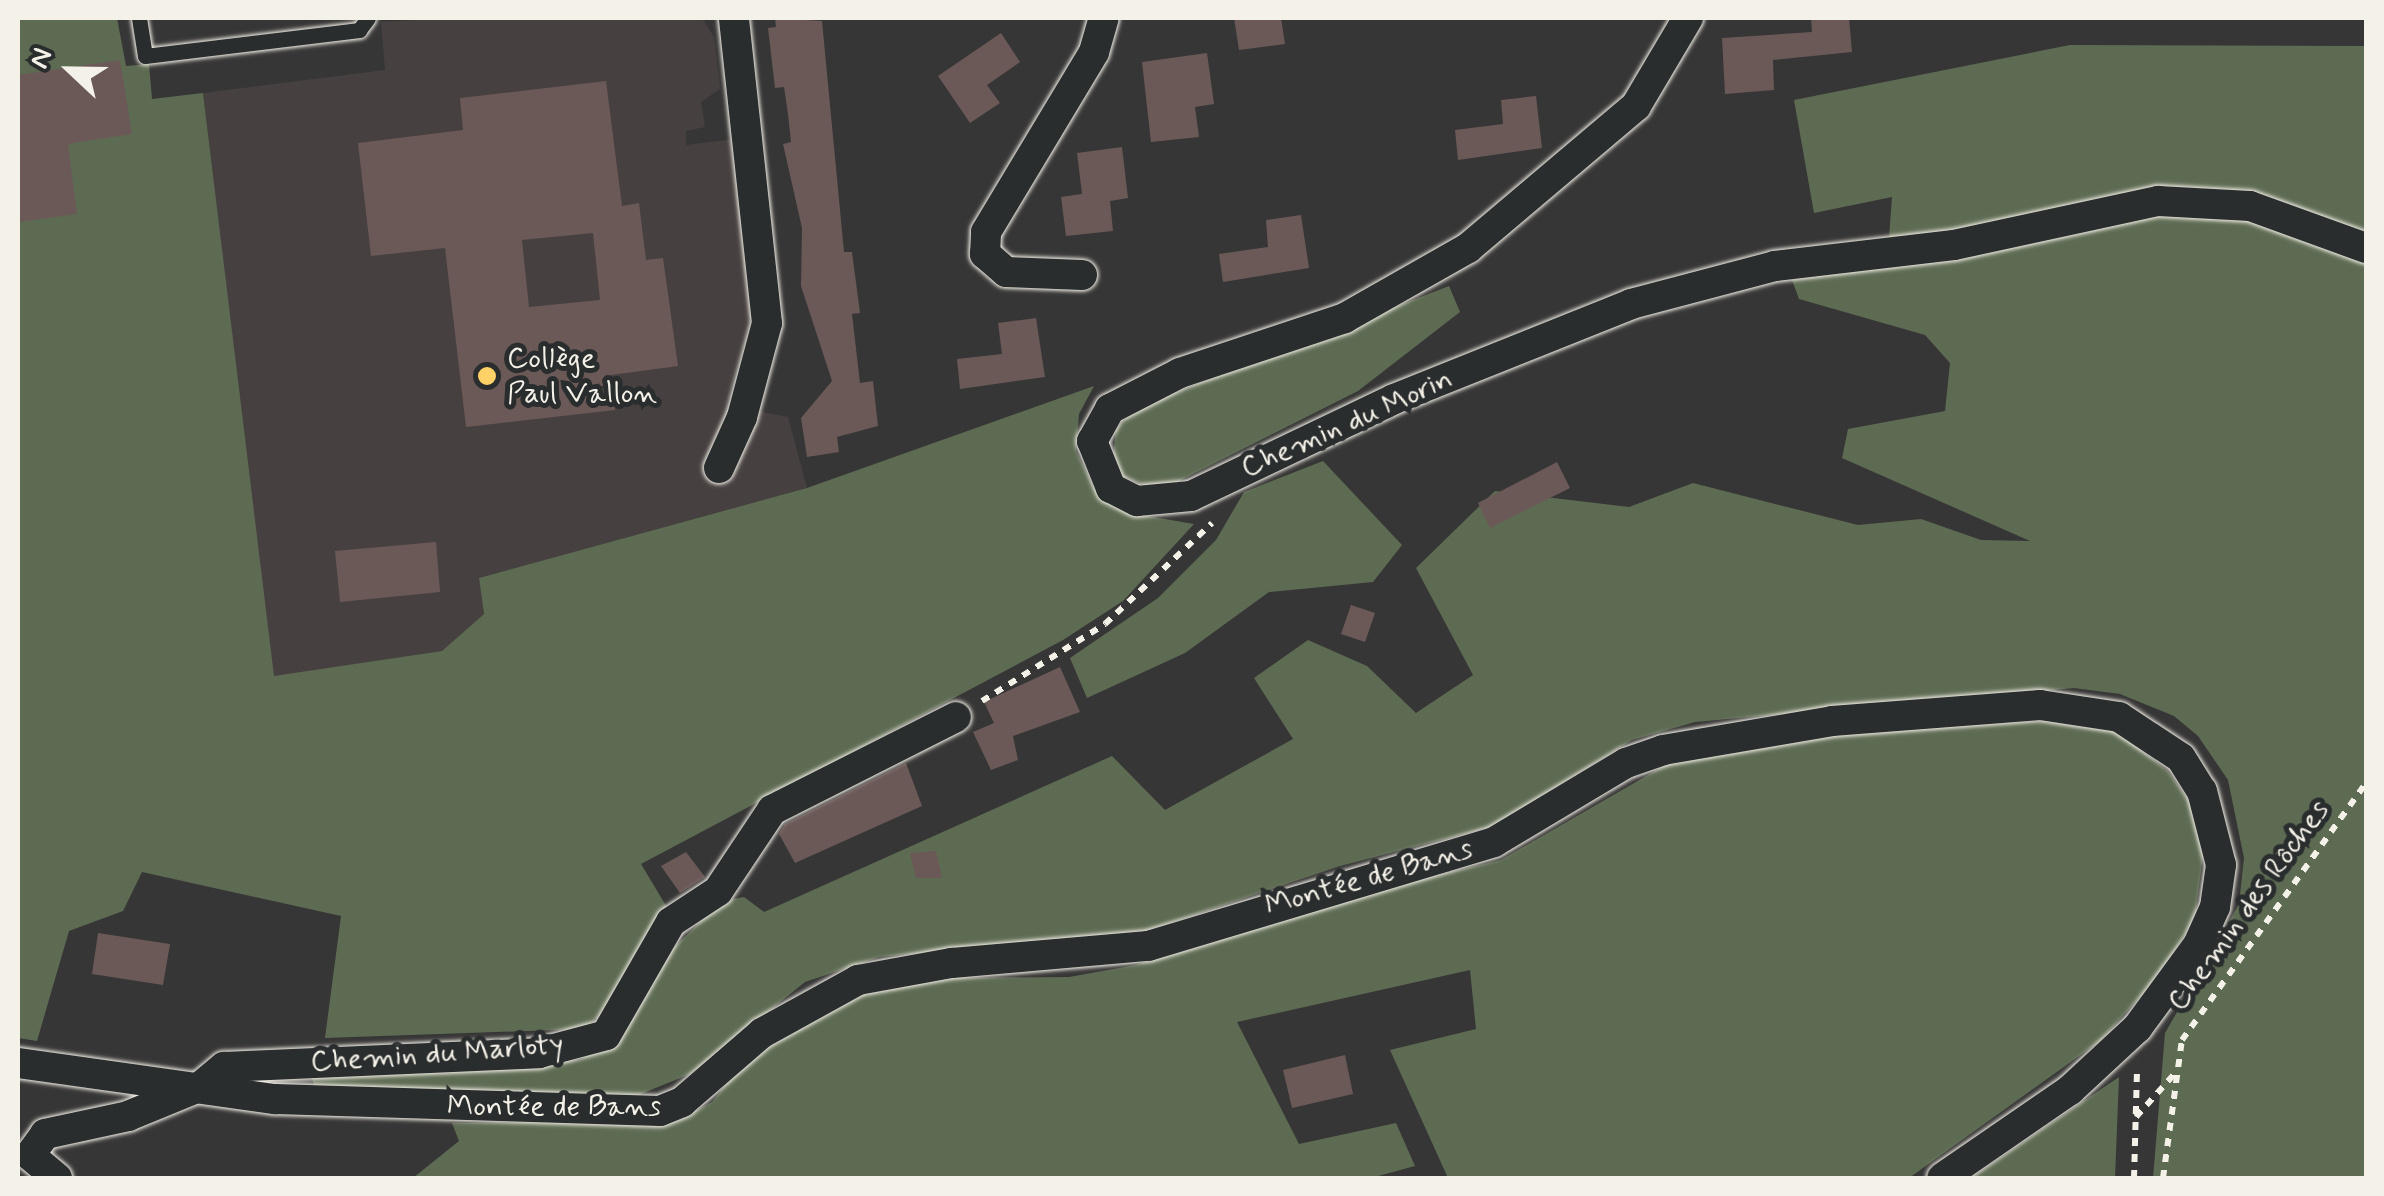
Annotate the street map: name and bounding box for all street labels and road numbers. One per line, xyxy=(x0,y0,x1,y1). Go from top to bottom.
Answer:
street label: Chemin du Morin xyxy=(1234,360,1460,488)
street label: Chemin des Rôches xyxy=(2160,793,2338,1019)
street label: Montée de Bans xyxy=(1265,832,1473,924)
street label: Chemin du Marloty xyxy=(310,1027,564,1081)
street label: Montée de Bans xyxy=(451,1089,657,1125)

